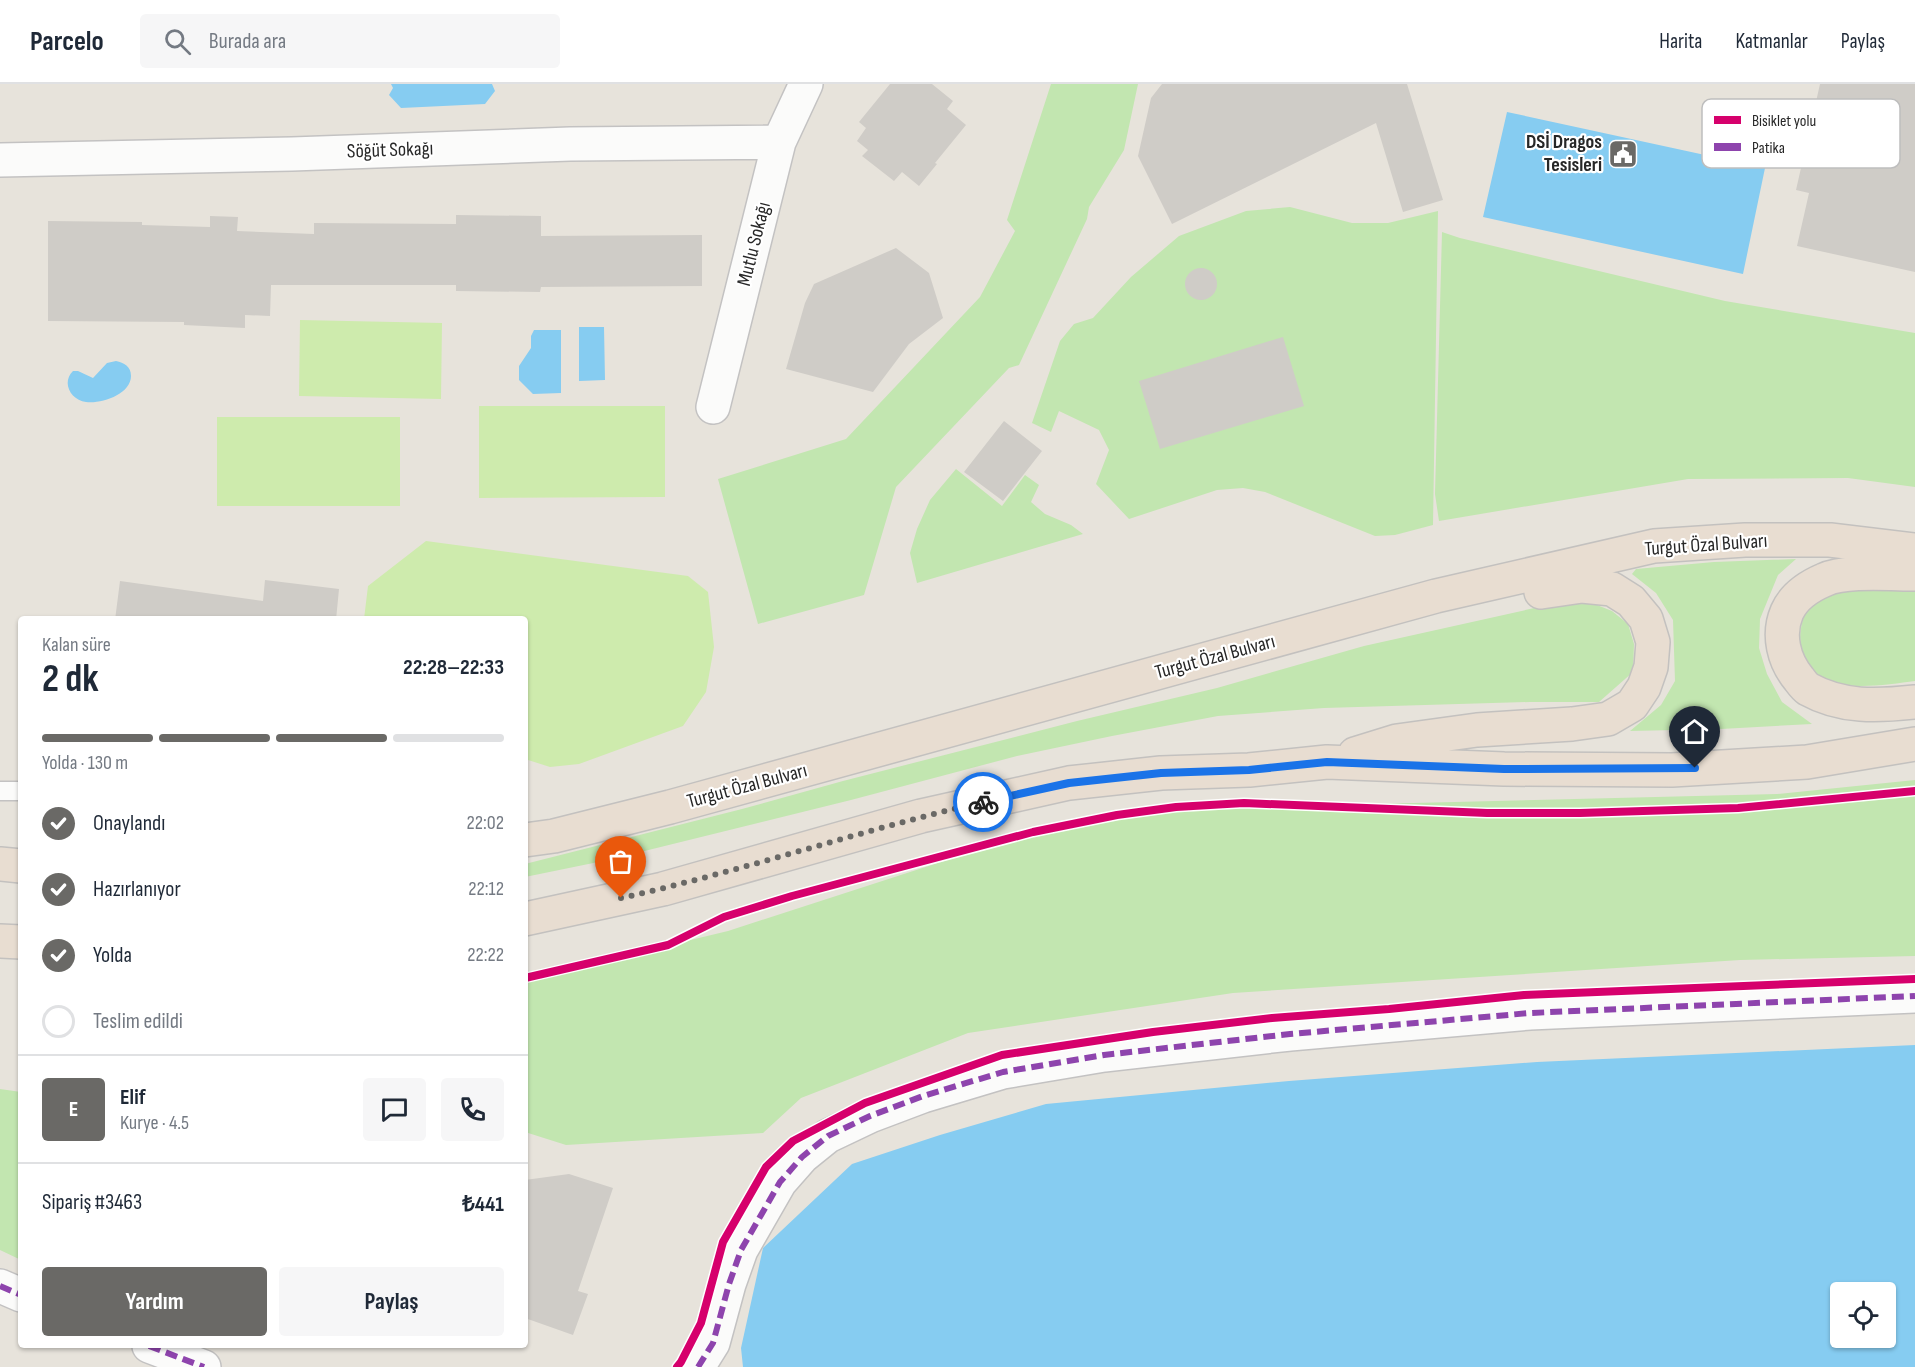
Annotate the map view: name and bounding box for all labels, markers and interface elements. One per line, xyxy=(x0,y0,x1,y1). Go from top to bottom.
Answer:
search box xyxy=(140,14,560,68)
text: Parcelo xyxy=(30,25,104,58)
icon: search xyxy=(161,25,194,58)
text: Burada ara xyxy=(209,28,286,55)
text: Harita xyxy=(1659,29,1702,54)
text: Katmanlar xyxy=(1735,29,1808,54)
text: Paylaş xyxy=(1841,29,1885,54)
legend xyxy=(1702,99,1900,168)
text: Bisiklet yolu xyxy=(1752,112,1816,131)
place label: DSİ Dragos Tesisleri xyxy=(1526,130,1602,177)
street label: Söğüt Sokağı xyxy=(346,137,434,163)
public building icon: DSİ Dragos Tesisleri xyxy=(1607,138,1639,170)
text: Patika xyxy=(1752,139,1785,158)
street label: Mutlu Sokağı xyxy=(732,200,776,288)
street label: Turgut Özal Bulvarı xyxy=(1644,529,1768,561)
street label: Turgut Özal Bulvarı xyxy=(1152,629,1278,685)
text: Kalan süre xyxy=(42,633,111,657)
text: 22:28–22:33 xyxy=(403,654,504,681)
text: 2 dk xyxy=(42,656,99,703)
pin xyxy=(1669,706,1720,768)
icon: home xyxy=(1678,715,1711,748)
text: Yolda · 130 m xyxy=(42,751,128,775)
street label: Turgut Özal Bulvarı xyxy=(684,758,810,814)
courier xyxy=(953,772,1013,832)
icon: bike xyxy=(967,786,1000,819)
icon: check xyxy=(42,807,75,840)
text: Onaylandı xyxy=(93,810,165,837)
text: 22:02 xyxy=(467,811,504,835)
pin xyxy=(595,836,646,898)
icon: bag xyxy=(604,845,637,878)
icon: check xyxy=(42,873,75,906)
text: Hazırlanıyor xyxy=(93,876,181,903)
text: 22:12 xyxy=(468,877,504,901)
icon: check xyxy=(42,939,75,972)
text: Yolda xyxy=(93,942,132,969)
text: 22:22 xyxy=(467,943,504,967)
text: Teslim edildi xyxy=(93,1008,183,1035)
button: chat xyxy=(363,1078,426,1141)
button: phone xyxy=(441,1078,504,1141)
text: Elif xyxy=(120,1084,146,1111)
text: E xyxy=(69,1096,78,1123)
text: Kurye · 4.5 xyxy=(120,1111,189,1135)
text: Sipariş #3463 xyxy=(42,1189,142,1216)
text: ₺441 xyxy=(462,1191,504,1218)
button: Yardım xyxy=(42,1267,267,1336)
button: Paylaş xyxy=(279,1267,504,1336)
map controls xyxy=(1830,1282,1896,1348)
button: locate xyxy=(1830,1282,1896,1348)

